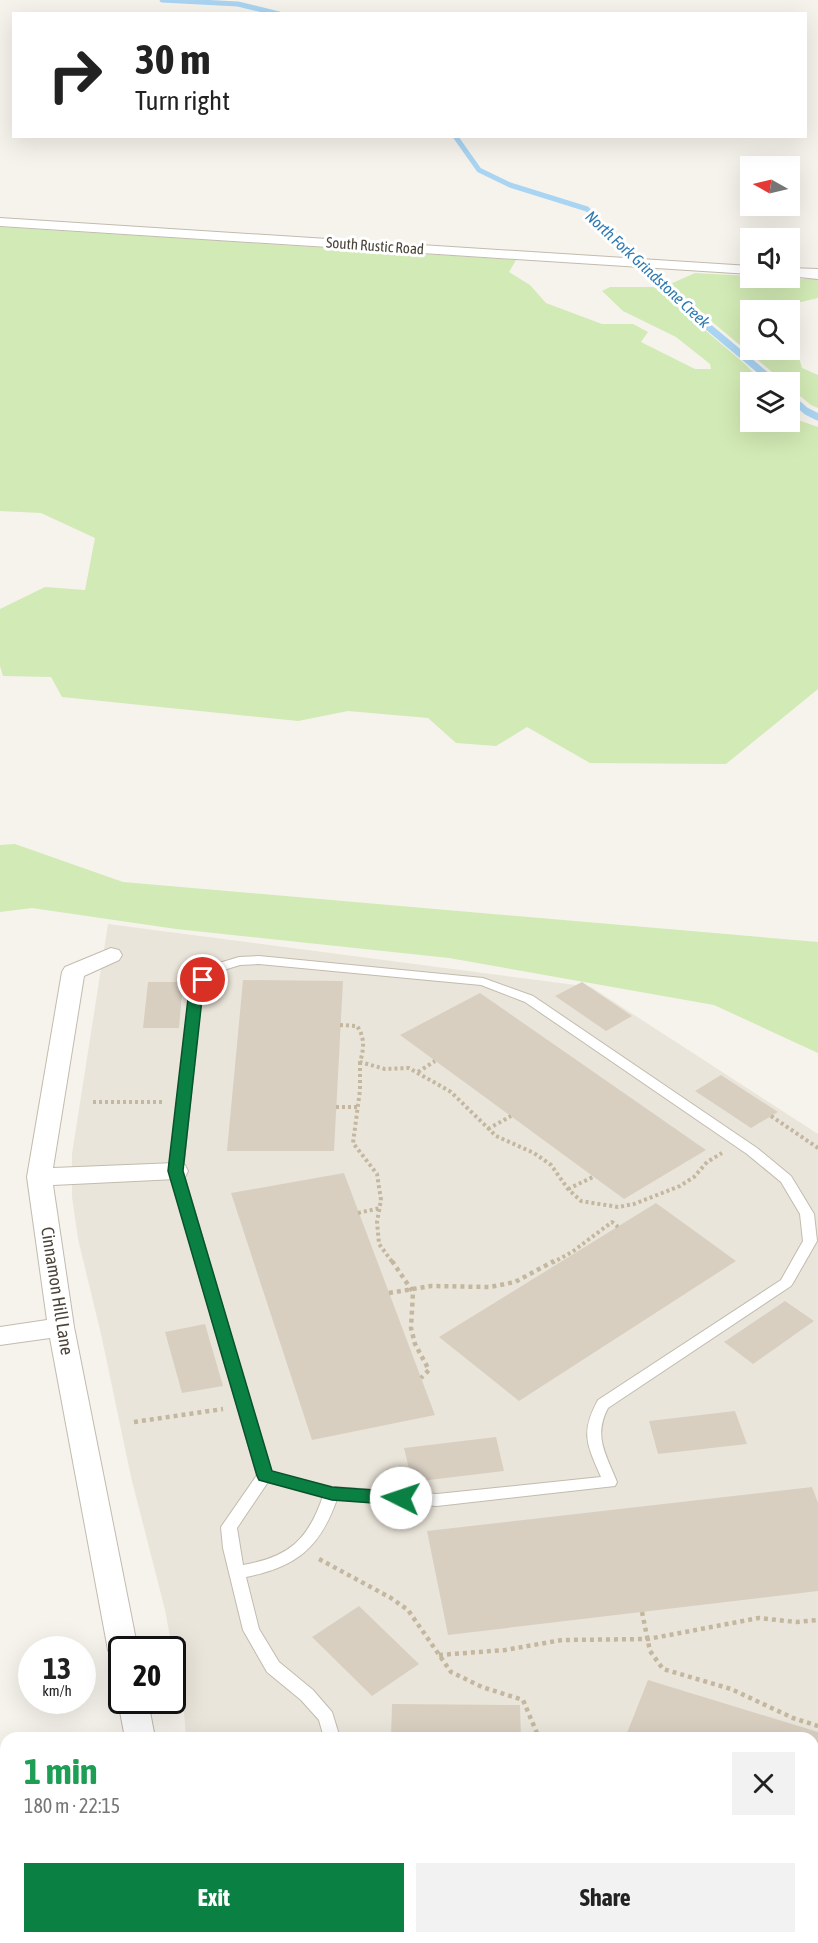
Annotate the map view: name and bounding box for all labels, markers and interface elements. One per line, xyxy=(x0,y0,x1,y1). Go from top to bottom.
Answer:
text: 30 m xyxy=(135,35,210,83)
icon: right xyxy=(36,36,114,114)
text: Turn right xyxy=(135,85,230,116)
north arrow xyxy=(740,156,800,216)
map controls xyxy=(740,156,800,432)
water label: North Fork Grindstone Creek xyxy=(582,207,715,332)
button: sound xyxy=(740,228,800,288)
street label: South Rustic Road xyxy=(325,234,425,257)
button: search xyxy=(740,300,800,360)
button: layers xyxy=(740,372,800,432)
pin xyxy=(177,954,228,1005)
icon: arrive xyxy=(186,963,219,996)
street label: Cinnamon Hill Lane xyxy=(37,1225,78,1357)
position arrow xyxy=(369,1466,433,1530)
speed limit sign: 20 xyxy=(108,1636,186,1714)
text: 13 xyxy=(43,1651,71,1685)
text: km/h xyxy=(42,1682,72,1699)
text: 1 min xyxy=(24,1750,98,1792)
button: close xyxy=(732,1752,795,1815)
text: 180 m · 22:15 xyxy=(24,1794,120,1817)
button: Exit xyxy=(24,1863,404,1932)
button: Share xyxy=(416,1863,795,1932)

